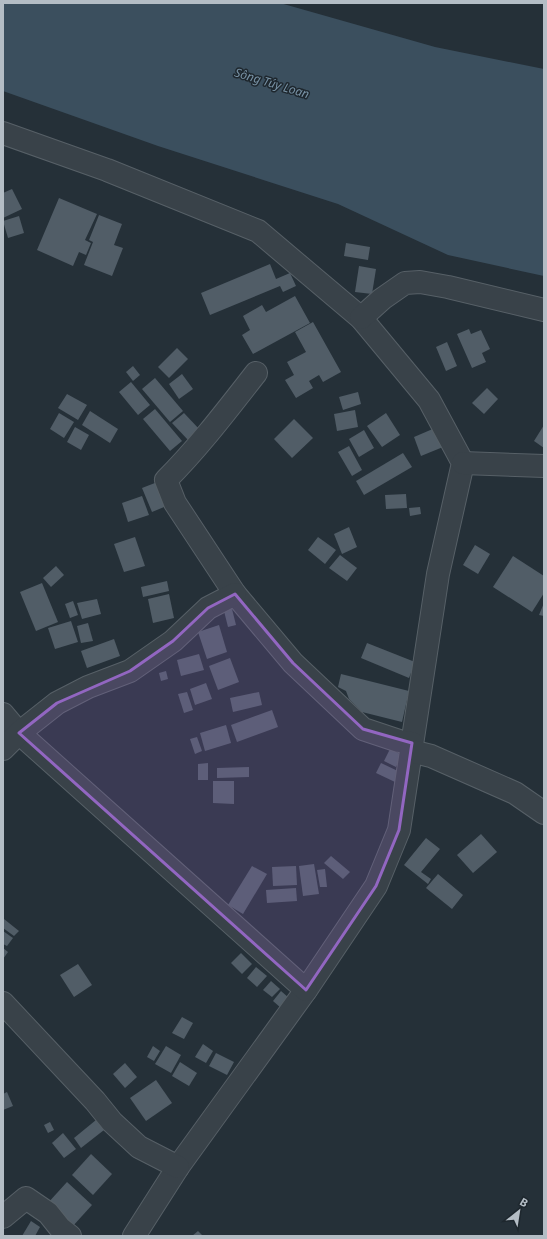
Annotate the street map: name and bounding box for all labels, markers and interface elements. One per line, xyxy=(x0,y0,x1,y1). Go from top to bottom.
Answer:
water label: Sông Túy Loan xyxy=(233,64,311,102)
north arrow xyxy=(499,1191,539,1231)
text: B xyxy=(517,1194,531,1210)

